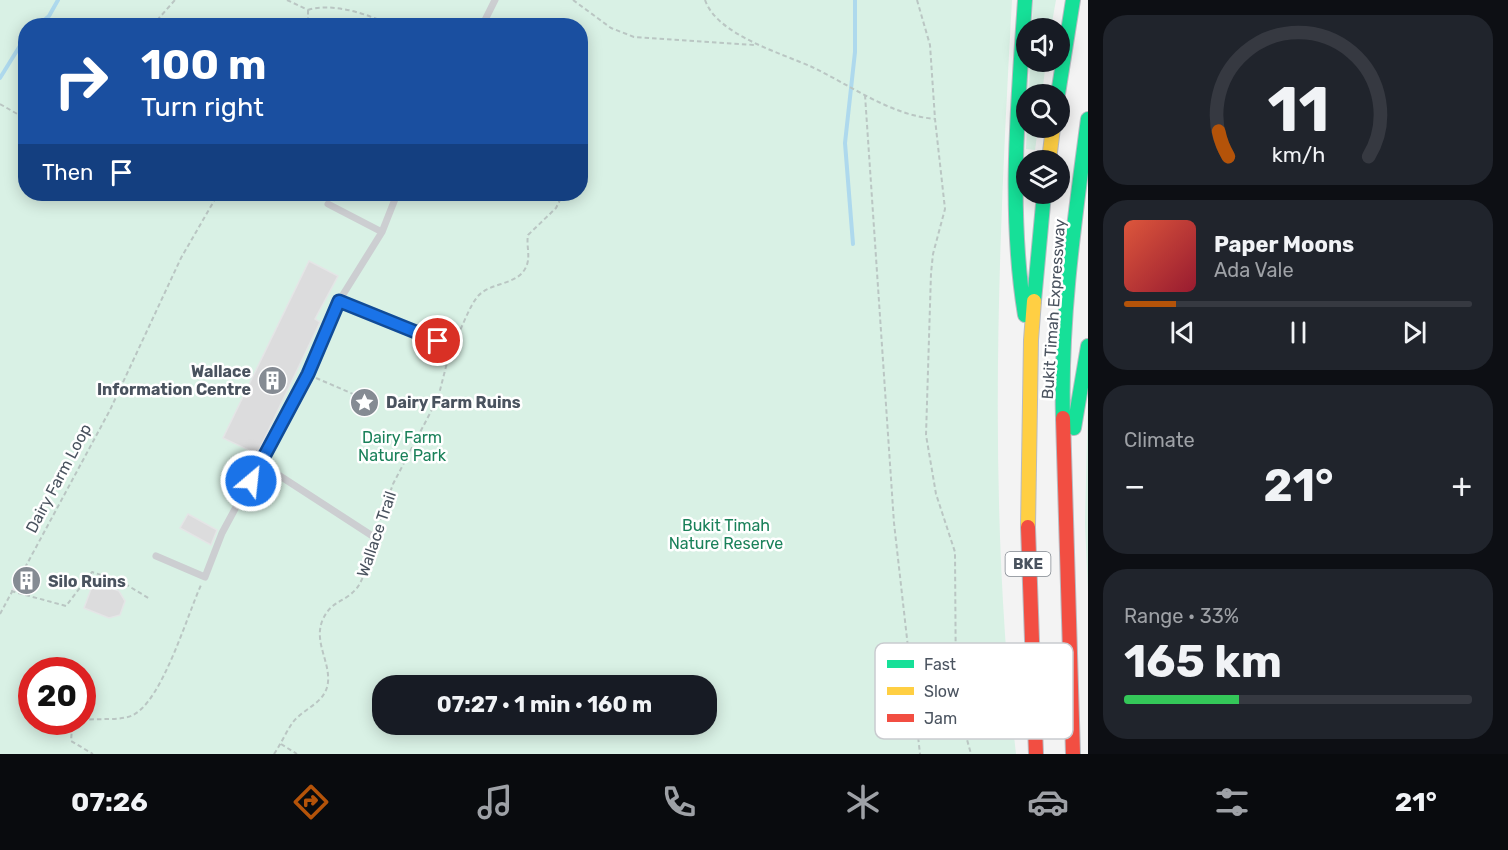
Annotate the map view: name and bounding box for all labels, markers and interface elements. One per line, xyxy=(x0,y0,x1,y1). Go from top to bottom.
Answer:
map controls xyxy=(1016,18,1070,204)
button: sound xyxy=(1016,18,1070,72)
text: 100 m xyxy=(141,40,266,90)
icon: right xyxy=(42,42,120,120)
text: 11 xyxy=(1267,73,1329,147)
button: search xyxy=(1016,84,1070,138)
text: Turn right xyxy=(141,91,264,123)
text: km/h xyxy=(1271,142,1325,167)
button: layers xyxy=(1016,150,1070,204)
icon: arrive xyxy=(105,156,138,189)
text: Then xyxy=(42,159,93,186)
street label: Bukit Timah Expressway xyxy=(1038,218,1069,400)
text: Paper Moons xyxy=(1214,231,1354,258)
text: Ada Vale xyxy=(1214,258,1294,282)
pin xyxy=(412,315,463,366)
icon: previous xyxy=(1166,316,1199,349)
icon: pause xyxy=(1282,316,1315,349)
icon: next xyxy=(1398,316,1431,349)
icon: arrive xyxy=(421,324,454,357)
place label: Wallace Information Centre xyxy=(97,362,251,399)
building icon: Wallace Information Centre xyxy=(256,364,288,396)
place icon: Dairy Farm Ruins xyxy=(349,386,381,418)
place label: Dairy Farm Ruins xyxy=(386,393,521,412)
street label: Dairy Farm Loop xyxy=(22,420,95,536)
park label: Dairy Farm Nature Park xyxy=(358,428,447,465)
text: Climate xyxy=(1124,428,1195,452)
position arrow xyxy=(219,449,283,513)
text: 21° xyxy=(1263,459,1334,512)
text: − xyxy=(1124,466,1145,505)
text: + xyxy=(1451,466,1472,505)
street label: Wallace Trail xyxy=(353,489,400,580)
park label: Bukit Timah Nature Reserve xyxy=(669,516,783,553)
road number: BKE xyxy=(1006,552,1050,576)
building icon: Silo Ruins xyxy=(11,565,43,597)
place label: Silo Ruins xyxy=(48,572,126,591)
text: Range · 33% xyxy=(1124,604,1239,628)
text: 165 km xyxy=(1124,635,1282,688)
legend xyxy=(875,643,1073,739)
text: Fast xyxy=(924,655,956,674)
speed limit sign: 20 xyxy=(18,657,96,735)
text: Slow xyxy=(924,682,960,701)
text: 07:27 · 1 min · 160 m xyxy=(437,691,652,718)
text: Jam xyxy=(924,709,957,728)
icon: directions xyxy=(290,781,332,823)
icon: music xyxy=(474,781,516,823)
icon: phone xyxy=(658,781,700,823)
icon: climate xyxy=(842,781,884,823)
icon: car xyxy=(1027,781,1069,823)
icon: filters xyxy=(1211,781,1253,823)
text: 07:26 xyxy=(71,786,148,818)
text: 21° xyxy=(1395,786,1437,818)

